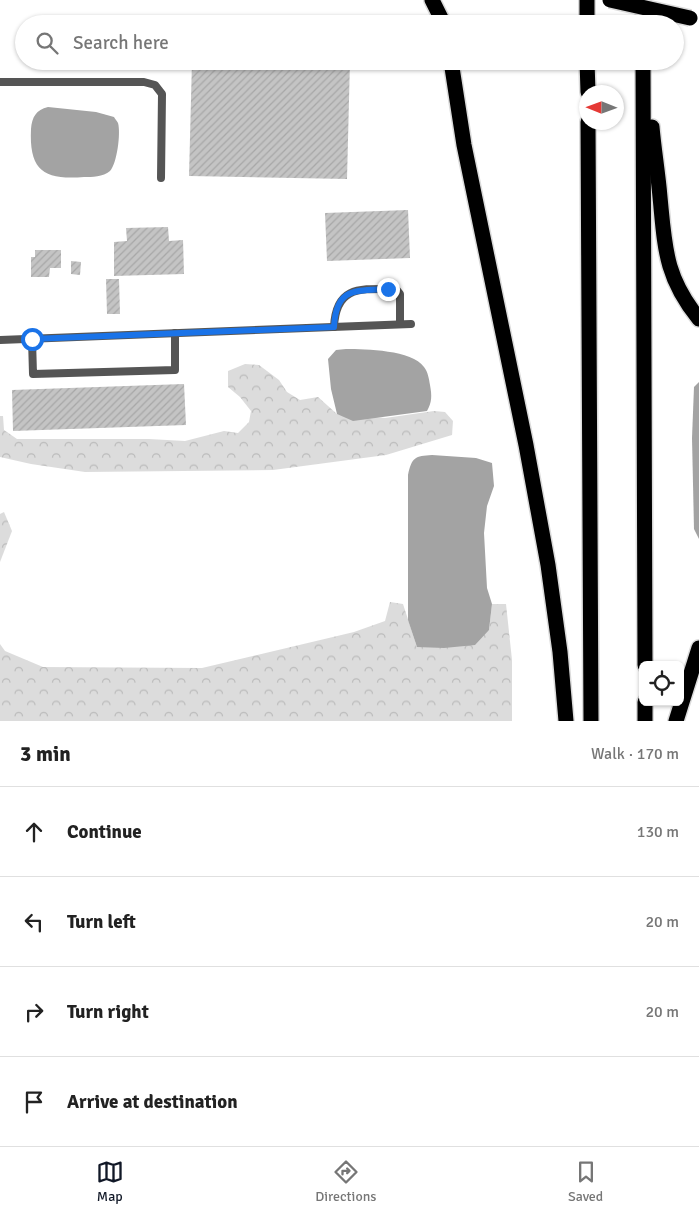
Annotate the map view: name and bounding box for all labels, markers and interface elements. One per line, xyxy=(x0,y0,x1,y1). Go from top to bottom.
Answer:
search box xyxy=(15,15,684,70)
icon: search xyxy=(33,29,61,57)
text: Search here xyxy=(73,31,169,55)
north arrow xyxy=(579,85,624,130)
route end xyxy=(377,278,400,301)
route start xyxy=(21,328,44,351)
map controls xyxy=(639,661,684,706)
button: locate xyxy=(639,661,684,706)
text: 3 min xyxy=(20,741,71,767)
text: Walk · 170 m xyxy=(591,744,679,764)
icon: ahead xyxy=(20,818,48,846)
text: Continue xyxy=(67,820,142,844)
text: 130 m xyxy=(637,822,679,842)
icon: left xyxy=(20,908,48,936)
text: Turn left xyxy=(67,910,136,934)
text: 20 m xyxy=(645,912,679,932)
icon: right xyxy=(20,998,48,1026)
text: Turn right xyxy=(67,1000,149,1024)
text: 20 m xyxy=(645,1002,679,1022)
icon: arrive xyxy=(20,1088,48,1116)
text: Arrive at destination xyxy=(67,1090,238,1114)
tab: Map xyxy=(96,1158,124,1205)
tab: Directions xyxy=(315,1158,376,1205)
tab: Saved xyxy=(568,1158,603,1205)

